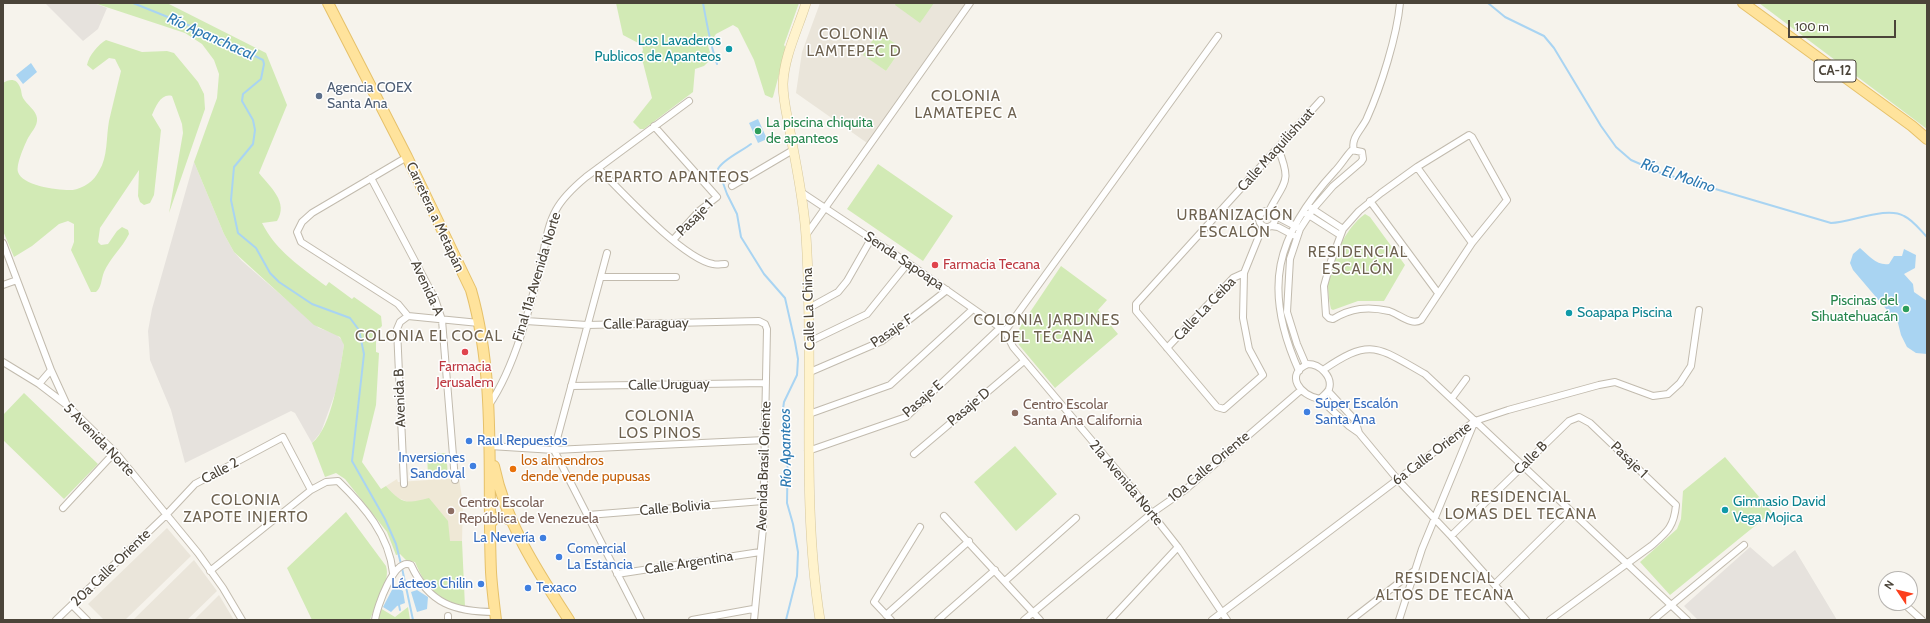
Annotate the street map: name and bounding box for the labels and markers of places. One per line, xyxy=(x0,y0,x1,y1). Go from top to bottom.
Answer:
place label: Los Lavaderos Publicos de Apanteos xyxy=(595,33,721,66)
marker: Los Lavaderos Publicos de Apanteos xyxy=(724,44,734,54)
place label: Agencia COEX Santa Ana xyxy=(327,80,412,112)
marker: Agencia COEX Santa Ana xyxy=(314,91,324,101)
place label: La piscina chiquita de apanteos xyxy=(766,115,873,148)
marker: La piscina chiquita de apanteos xyxy=(753,126,763,136)
place label: Farmacia Tecana xyxy=(943,257,1040,273)
marker: Farmacia Tecana xyxy=(930,260,940,270)
place label: Piscinas del Sihuatehuacán xyxy=(1811,293,1898,326)
marker: Piscinas del Sihuatehuacán xyxy=(1901,304,1911,314)
place label: Soapapa Piscina xyxy=(1577,305,1672,321)
marker: Soapapa Piscina xyxy=(1564,308,1574,318)
marker: Farmacia Jerusalem xyxy=(460,347,470,357)
place label: Farmacia Jerusalem xyxy=(436,359,494,392)
place label: Súper Escalón Santa Ana xyxy=(1315,396,1398,428)
place label: Centro Escolar Santa Ana California xyxy=(1023,397,1142,430)
marker: Súper Escalón Santa Ana xyxy=(1302,407,1312,417)
marker: Centro Escolar Santa Ana California xyxy=(1010,408,1020,418)
place label: Raul Repuestos xyxy=(477,433,567,449)
marker: Raul Repuestos xyxy=(464,436,474,446)
place label: Inversiones Sandoval xyxy=(398,450,465,482)
place label: los almendros dende vende pupusas xyxy=(521,453,650,486)
marker: Inversiones Sandoval xyxy=(468,461,478,471)
marker: los almendros dende vende pupusas xyxy=(508,464,518,474)
place label: Gimnasio David Vega Mojica xyxy=(1733,494,1826,526)
place label: Centro Escolar República de Venezuela xyxy=(459,495,599,528)
marker: Gimnasio David Vega Mojica xyxy=(1720,505,1730,515)
marker: Centro Escolar República de Venezuela xyxy=(446,506,456,516)
place label: La Nevería xyxy=(473,530,535,546)
marker: La Nevería xyxy=(538,533,548,543)
place label: Comercial La Estancia xyxy=(567,541,633,574)
marker: Comercial La Estancia xyxy=(554,552,564,562)
place label: Lácteos Chilin xyxy=(391,576,473,592)
marker: Lácteos Chilin xyxy=(476,579,486,589)
place label: Texaco xyxy=(536,580,577,596)
marker: Texaco xyxy=(523,583,533,593)

